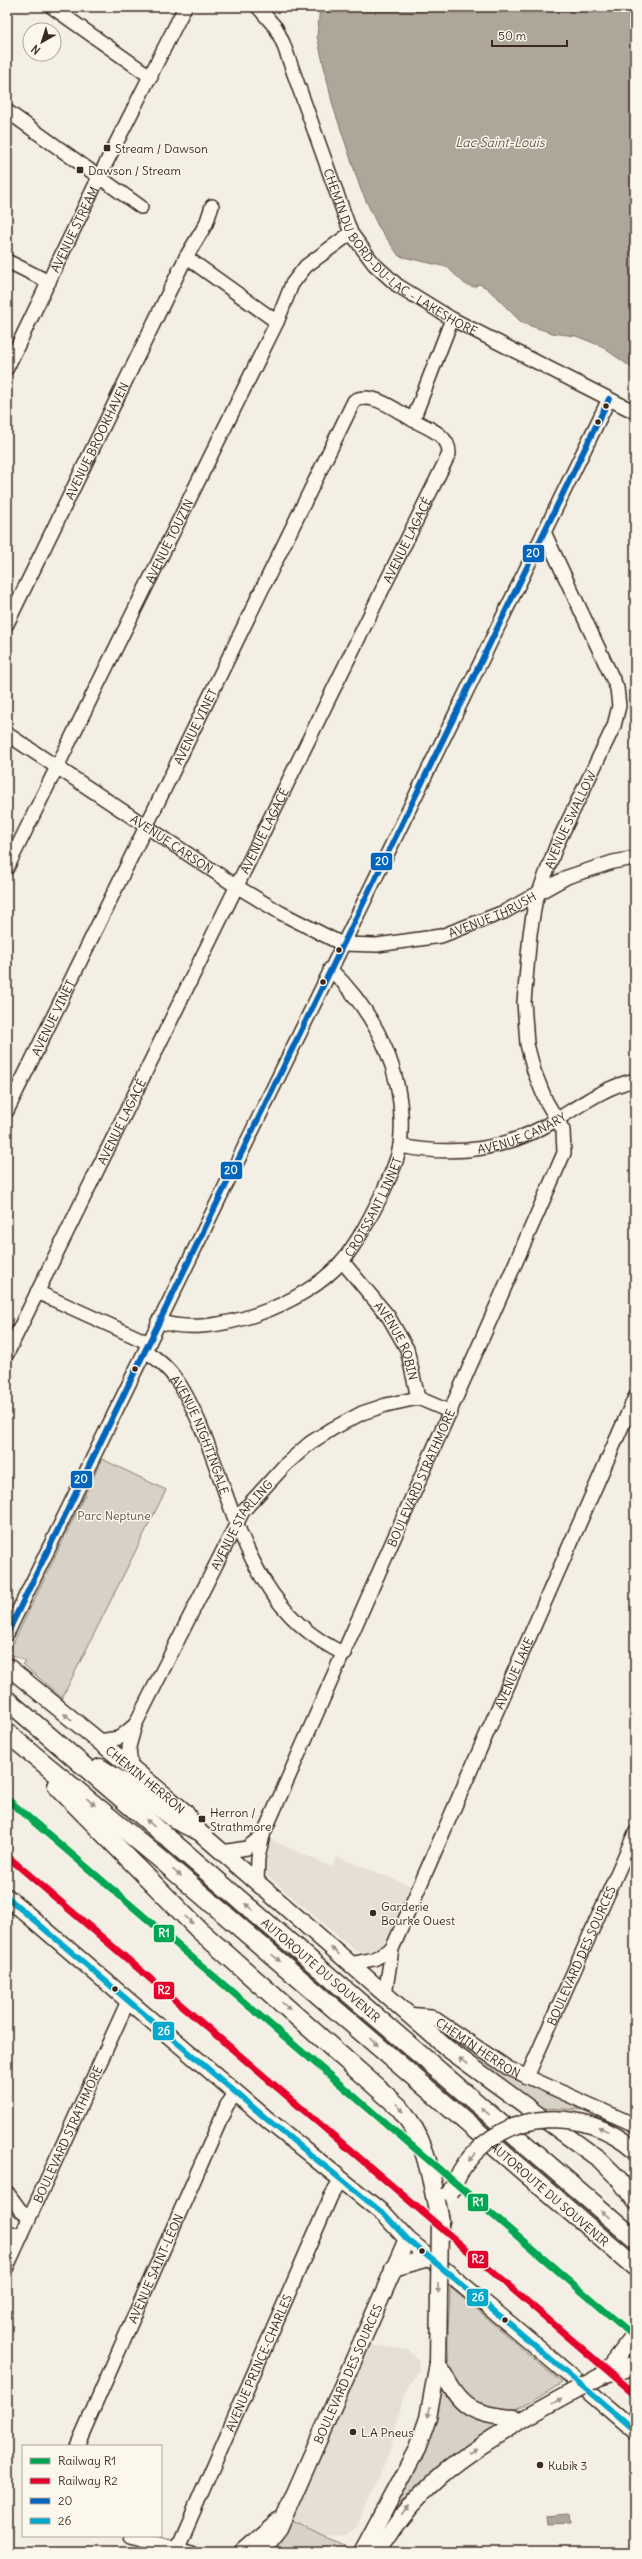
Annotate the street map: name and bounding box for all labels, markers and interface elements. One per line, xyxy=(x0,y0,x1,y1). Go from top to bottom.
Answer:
north arrow xyxy=(22,22,62,62)
scale bar xyxy=(492,22,567,48)
text: 50 m xyxy=(498,28,527,43)
text: N xyxy=(28,42,43,58)
water label: Lac Saint-Louis xyxy=(455,134,546,151)
place label: Stream / Dawson xyxy=(115,141,208,156)
marker: Stream / Dawson xyxy=(102,143,112,153)
place label: Dawson / Stream xyxy=(88,163,181,178)
marker: Dawson / Stream xyxy=(75,165,85,175)
street label: CHEMIN DU BORD-DU-LAC - LAKESHORE xyxy=(321,166,480,338)
street label: AVENUE STREAM xyxy=(47,184,101,275)
street label: AVENUE BROOKHAVEN xyxy=(62,380,131,502)
unlabelled marker xyxy=(601,401,611,411)
unlabelled marker xyxy=(593,417,603,427)
street label: AVENUE LAGACÉ xyxy=(379,494,434,585)
street label: AVENUE TOUZIN xyxy=(142,496,196,585)
line badge: 20 xyxy=(522,544,545,563)
text: 20 xyxy=(526,546,540,560)
street label: AVENUE VINET xyxy=(170,686,220,767)
street label: AVENUE SWALLOW xyxy=(541,768,599,871)
street label: AVENUE LAGACÉ xyxy=(237,785,291,876)
street label: AVENUE CARSON xyxy=(128,811,216,876)
line badge: 20 xyxy=(370,852,393,871)
text: 20 xyxy=(375,854,389,868)
street label: AVENUE THRUSH xyxy=(446,888,539,940)
unlabelled marker xyxy=(334,945,344,955)
street label: AVENUE VINET xyxy=(28,977,78,1058)
unlabelled marker xyxy=(318,977,328,987)
street label: AVENUE LAGACÉ xyxy=(94,1076,149,1167)
street label: AVENUE CANARY xyxy=(476,1108,569,1156)
street label: CROISSANT LINNET xyxy=(341,1155,404,1259)
line badge: 20 xyxy=(220,1161,243,1180)
text: 20 xyxy=(224,1163,238,1177)
street label: AVENUE ROBIN xyxy=(371,1298,421,1381)
unlabelled marker xyxy=(130,1364,140,1374)
street label: AVENUE NIGHTINGALE xyxy=(168,1372,233,1496)
street label: BOULEVARD STRATHMORE xyxy=(384,1406,458,1549)
line badge: 20 xyxy=(70,1470,93,1489)
text: 20 xyxy=(74,1472,88,1486)
street label: AVENUE STARLING xyxy=(207,1476,276,1572)
park label: Parc Neptune xyxy=(77,1508,151,1523)
street label: AVENUE LAKE xyxy=(491,1635,536,1711)
one-way arrow xyxy=(63,1713,74,1721)
street label: CHEMIN HERRON xyxy=(103,1742,188,1816)
one-way arrow xyxy=(86,1798,97,1806)
place label: Herron / Strathmore xyxy=(210,1805,271,1834)
marker: Herron / Strathmore xyxy=(197,1814,207,1824)
one-way arrow xyxy=(145,1818,155,1827)
one-way arrow xyxy=(172,1868,182,1878)
street label: BOULEVARD DES SOURCES xyxy=(543,1883,618,2028)
place label: Garderie Bourke Ouest xyxy=(381,1899,455,1928)
one-way arrow xyxy=(244,1903,254,1912)
marker: Garderie Bourke Ouest xyxy=(368,1908,378,1918)
street label: AUTOROUTE DU SOUVENIR xyxy=(259,1914,384,2025)
one-way arrow xyxy=(184,1915,194,1925)
line badge: R1 xyxy=(153,1924,175,1943)
text: R1 xyxy=(158,1926,170,1940)
one-way arrow xyxy=(330,1947,340,1956)
one-way arrow xyxy=(270,1953,281,1962)
line badge: R2 xyxy=(153,1981,175,2000)
text: R2 xyxy=(157,1983,171,1997)
unlabelled marker xyxy=(110,1984,120,1994)
one-way arrow xyxy=(281,2002,291,2011)
street label: CHEMIN HERRON xyxy=(433,2014,523,2080)
line badge: 26 xyxy=(152,2021,175,2041)
text: 26 xyxy=(158,2024,170,2038)
one-way arrow xyxy=(369,2038,379,2047)
one-way arrow xyxy=(458,2057,469,2065)
street label: BOULEVARD STRATHMORE xyxy=(30,2063,105,2205)
one-way arrow xyxy=(396,2103,405,2113)
one-way arrow xyxy=(480,2106,491,2115)
one-way arrow xyxy=(597,2126,608,2132)
street label: AUTOROUTE DU SOUVENIR xyxy=(487,2139,613,2249)
one-way arrow xyxy=(467,2152,476,2162)
line badge: R1 xyxy=(467,2193,489,2212)
text: R1 xyxy=(472,2195,484,2209)
one-way arrow xyxy=(600,2209,611,2218)
street label: AVENUE SAINT-LÉON xyxy=(124,2211,186,2326)
unlabelled marker xyxy=(417,2246,427,2256)
line badge: R2 xyxy=(467,2250,489,2269)
text: R2 xyxy=(471,2252,485,2266)
one-way arrow xyxy=(435,2282,441,2295)
line badge: 26 xyxy=(466,2288,489,2307)
text: 26 xyxy=(472,2290,484,2304)
street label: AVENUE PRINCE-CHARLES xyxy=(222,2291,295,2434)
street label: BOULEVARD DES SOURCES xyxy=(310,2301,385,2446)
unlabelled marker xyxy=(500,2315,510,2325)
one-way arrow xyxy=(551,2397,563,2404)
one-way arrow xyxy=(425,2406,431,2419)
place label: L.A Pneus xyxy=(361,2425,414,2440)
marker: L.A Pneus xyxy=(348,2427,358,2437)
legend xyxy=(22,2445,162,2537)
one-way arrow xyxy=(467,2446,479,2453)
text: Railway R1 xyxy=(58,2453,116,2468)
place label: Kubik 3 xyxy=(548,2458,588,2473)
marker: Kubik 3 xyxy=(535,2460,545,2470)
text: Railway R2 xyxy=(58,2473,118,2488)
text: 20 xyxy=(58,2493,73,2508)
one-way arrow xyxy=(401,2505,409,2516)
text: 26 xyxy=(58,2513,72,2528)

